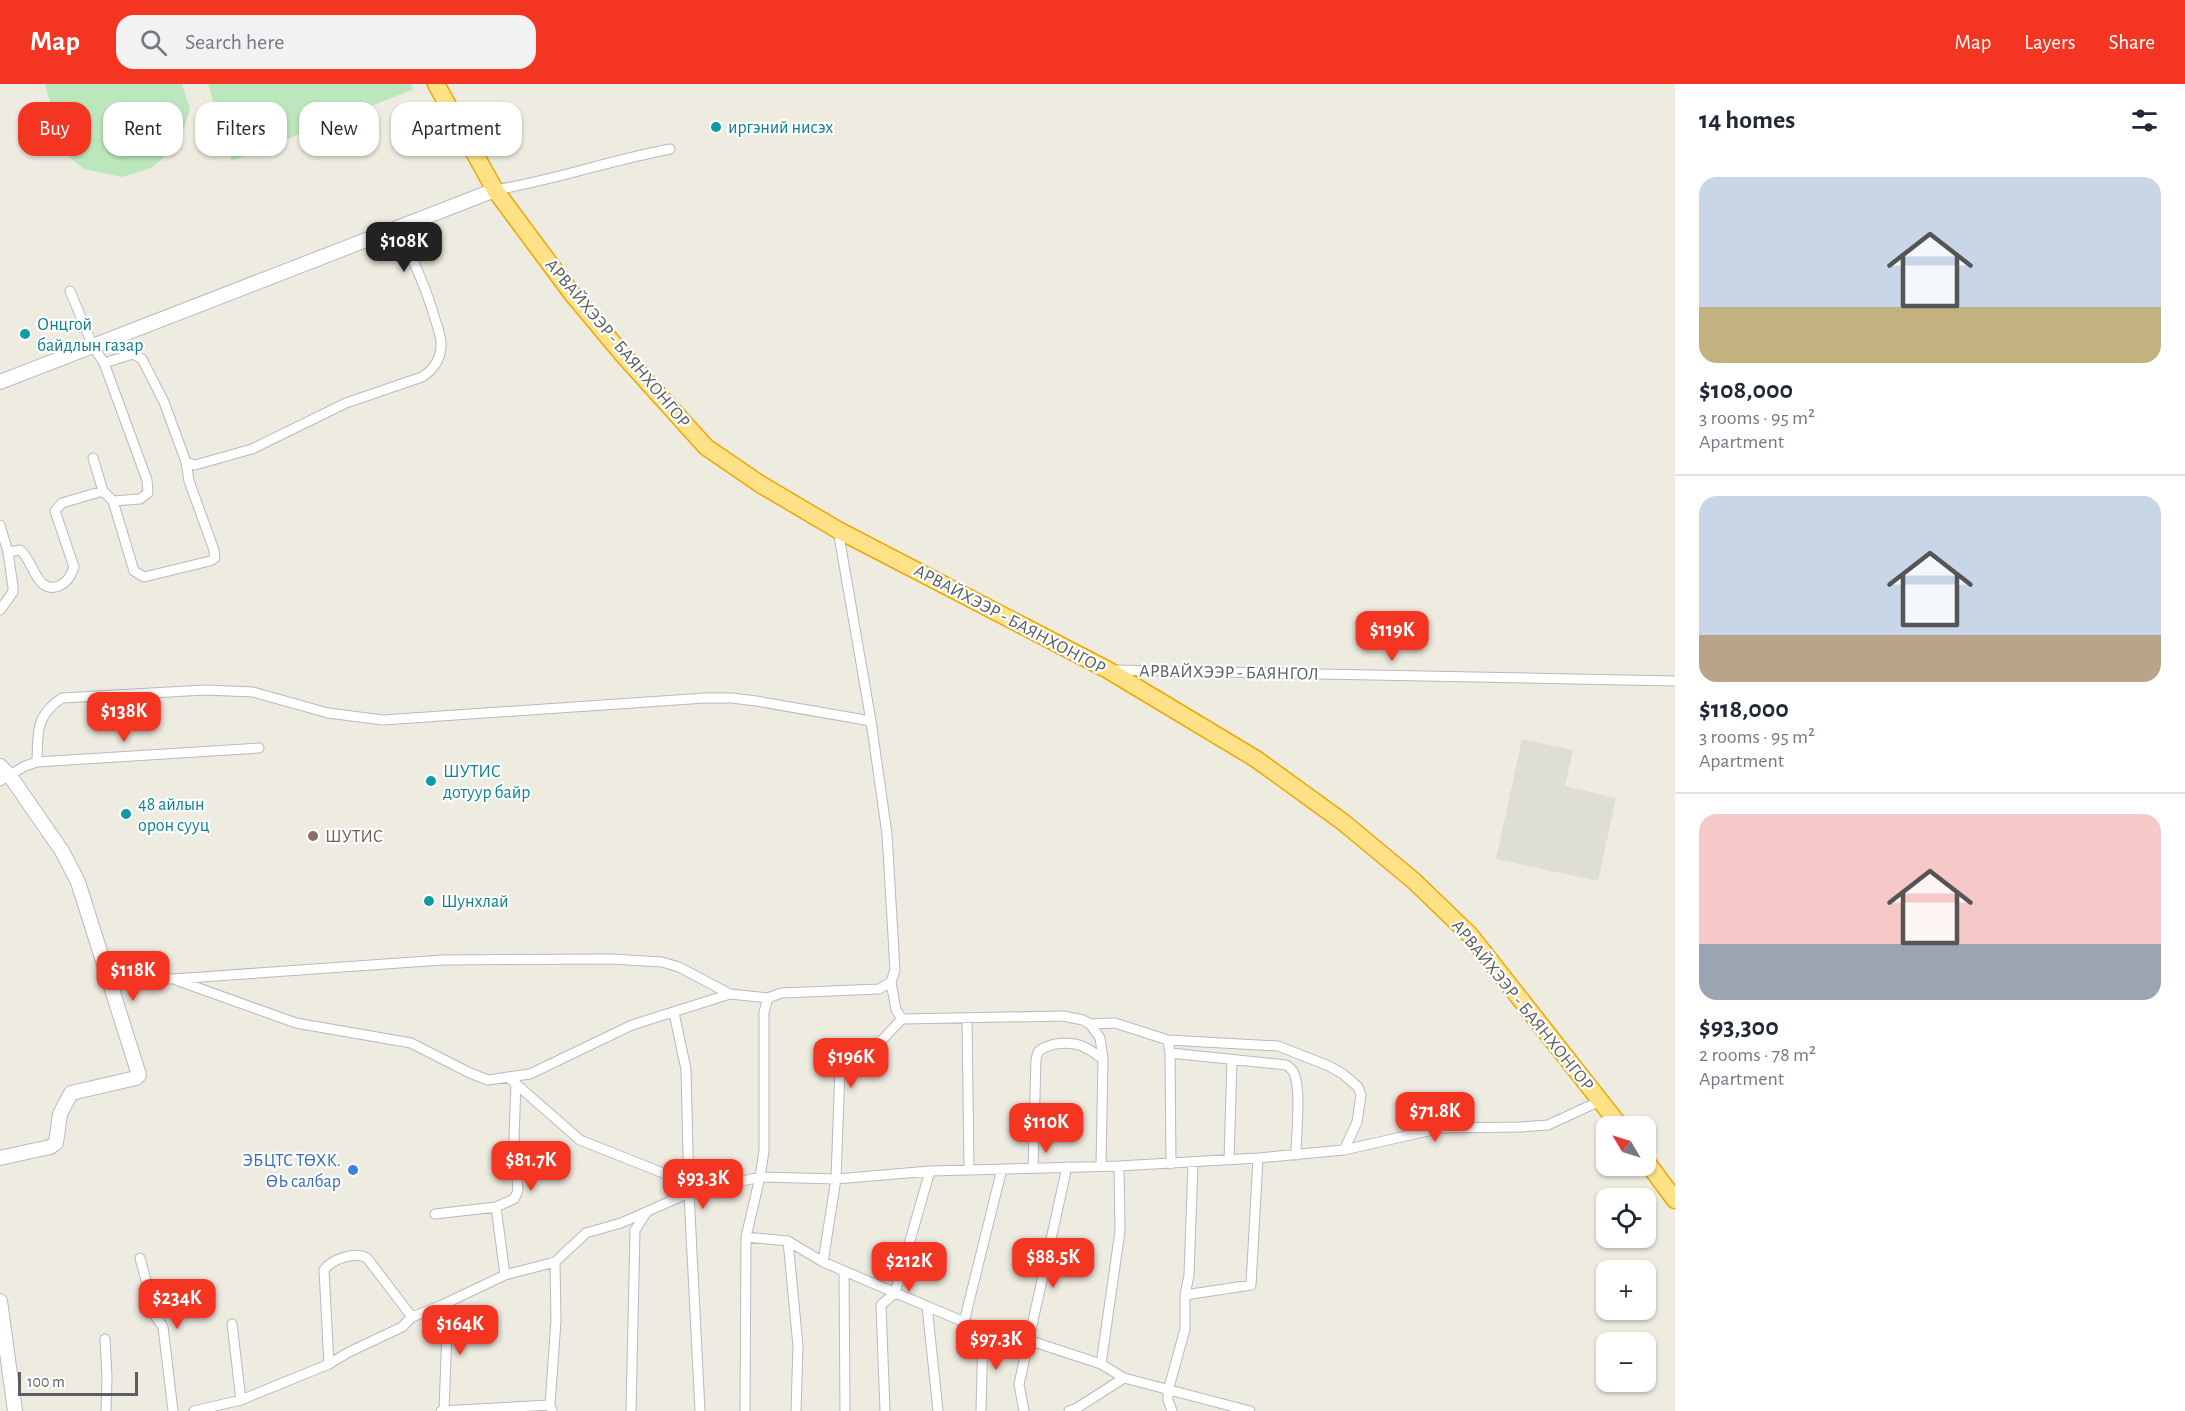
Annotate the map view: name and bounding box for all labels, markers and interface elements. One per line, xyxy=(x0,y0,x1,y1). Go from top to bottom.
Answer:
search box xyxy=(116,15,536,69)
icon: search xyxy=(137,26,170,59)
text: Map xyxy=(30,28,80,56)
text: Search here xyxy=(185,31,284,53)
text: Map xyxy=(1955,32,1991,53)
text: Layers xyxy=(2024,32,2075,53)
text: Share xyxy=(2108,32,2155,53)
chip: Buy xyxy=(18,102,91,156)
chip: Rent xyxy=(103,102,183,156)
chip: Filters xyxy=(195,102,287,156)
chip: New xyxy=(299,102,379,156)
chip: Apartment xyxy=(391,102,522,156)
icon: filters xyxy=(2128,104,2161,137)
text: 14 homes xyxy=(1699,107,1795,133)
place label: иргэний нисэх xyxy=(728,119,833,137)
marker: иргэний нисэх xyxy=(709,120,723,134)
icon: home xyxy=(1876,216,1984,324)
pin: $108K xyxy=(362,222,446,273)
text: $108K xyxy=(380,231,428,251)
street label: АРВАЙХЭЭР - БАЯНХОНГОР xyxy=(542,255,694,431)
place label: Онцгой байдлын газар xyxy=(37,316,143,355)
marker: Онцгой байдлын газар xyxy=(18,327,32,341)
text: $108,000 xyxy=(1699,377,1793,403)
text: 3 rooms · 95 m² xyxy=(1699,408,1815,428)
text: Apartment xyxy=(1699,432,1784,452)
icon: home xyxy=(1876,535,1984,643)
street label: АРВАЙХЭЭР - БАЯНХОНГОР xyxy=(911,560,1109,678)
pin: $119K xyxy=(1350,611,1434,662)
text: $119K xyxy=(1370,620,1414,640)
street label: АРВАЙХЭЭР - БАЯНГОЛ xyxy=(1139,660,1319,684)
pin: $138K xyxy=(82,692,166,743)
text: $118,000 xyxy=(1699,696,1789,722)
text: $138K xyxy=(101,701,147,721)
text: 3 rooms · 95 m² xyxy=(1699,727,1815,747)
text: Apartment xyxy=(1699,751,1784,771)
place label: ШУТИС дотуур байр xyxy=(443,763,530,802)
marker: ШУТИС дотуур байр xyxy=(424,774,438,788)
place label: 48 айлын орон сууц xyxy=(138,796,210,835)
marker: 48 айлын орон сууц xyxy=(119,807,133,821)
place label: ШУТИС xyxy=(325,828,383,846)
marker: ШУТИС xyxy=(306,829,320,843)
icon: home xyxy=(1876,853,1984,961)
place label: Шунхлай xyxy=(441,893,508,911)
marker: Шунхлай xyxy=(422,894,436,908)
street label: АРВАЙХЭЭР - БАЯНХОНГОР xyxy=(1448,915,1598,1095)
pin: $118K xyxy=(91,951,175,1002)
text: $118K xyxy=(111,960,155,980)
text: $93,300 xyxy=(1699,1014,1779,1040)
pin: $196K xyxy=(809,1038,893,1089)
text: 2 rooms · 78 m² xyxy=(1699,1045,1816,1065)
text: $196K xyxy=(827,1047,875,1067)
text: Apartment xyxy=(1699,1069,1784,1089)
pin: $71.8K xyxy=(1386,1092,1484,1143)
text: $71.8K xyxy=(1410,1101,1460,1121)
pin: $110K xyxy=(1004,1103,1088,1154)
text: $110K xyxy=(1023,1112,1069,1132)
north arrow xyxy=(1596,1116,1656,1176)
map controls xyxy=(1596,1116,1656,1392)
pin: $81.7K xyxy=(482,1141,580,1192)
text: $81.7K xyxy=(506,1150,556,1170)
place label: ЭБЦТС ТӨХК. ӨЬ салбар xyxy=(243,1152,341,1191)
pin: $93.3K xyxy=(654,1159,752,1210)
marker: ЭБЦТС ТӨХК. ӨЬ салбар xyxy=(346,1163,360,1177)
text: $93.3K xyxy=(677,1168,729,1188)
button: locate xyxy=(1596,1188,1656,1248)
pin: $88.5K xyxy=(1004,1238,1102,1289)
pin: $212K xyxy=(867,1242,951,1293)
text: $88.5K xyxy=(1026,1247,1080,1267)
text: $212K xyxy=(886,1251,932,1271)
button: + xyxy=(1596,1260,1656,1320)
pin: $234K xyxy=(135,1279,219,1330)
text: $234K xyxy=(153,1288,201,1308)
pin: $164K xyxy=(418,1305,502,1356)
text: $164K xyxy=(436,1314,484,1334)
pin: $97.3K xyxy=(947,1320,1045,1371)
text: $97.3K xyxy=(970,1329,1022,1349)
button: − xyxy=(1596,1332,1656,1392)
scale bar xyxy=(18,1369,138,1396)
text: 100 m xyxy=(27,1374,65,1390)

